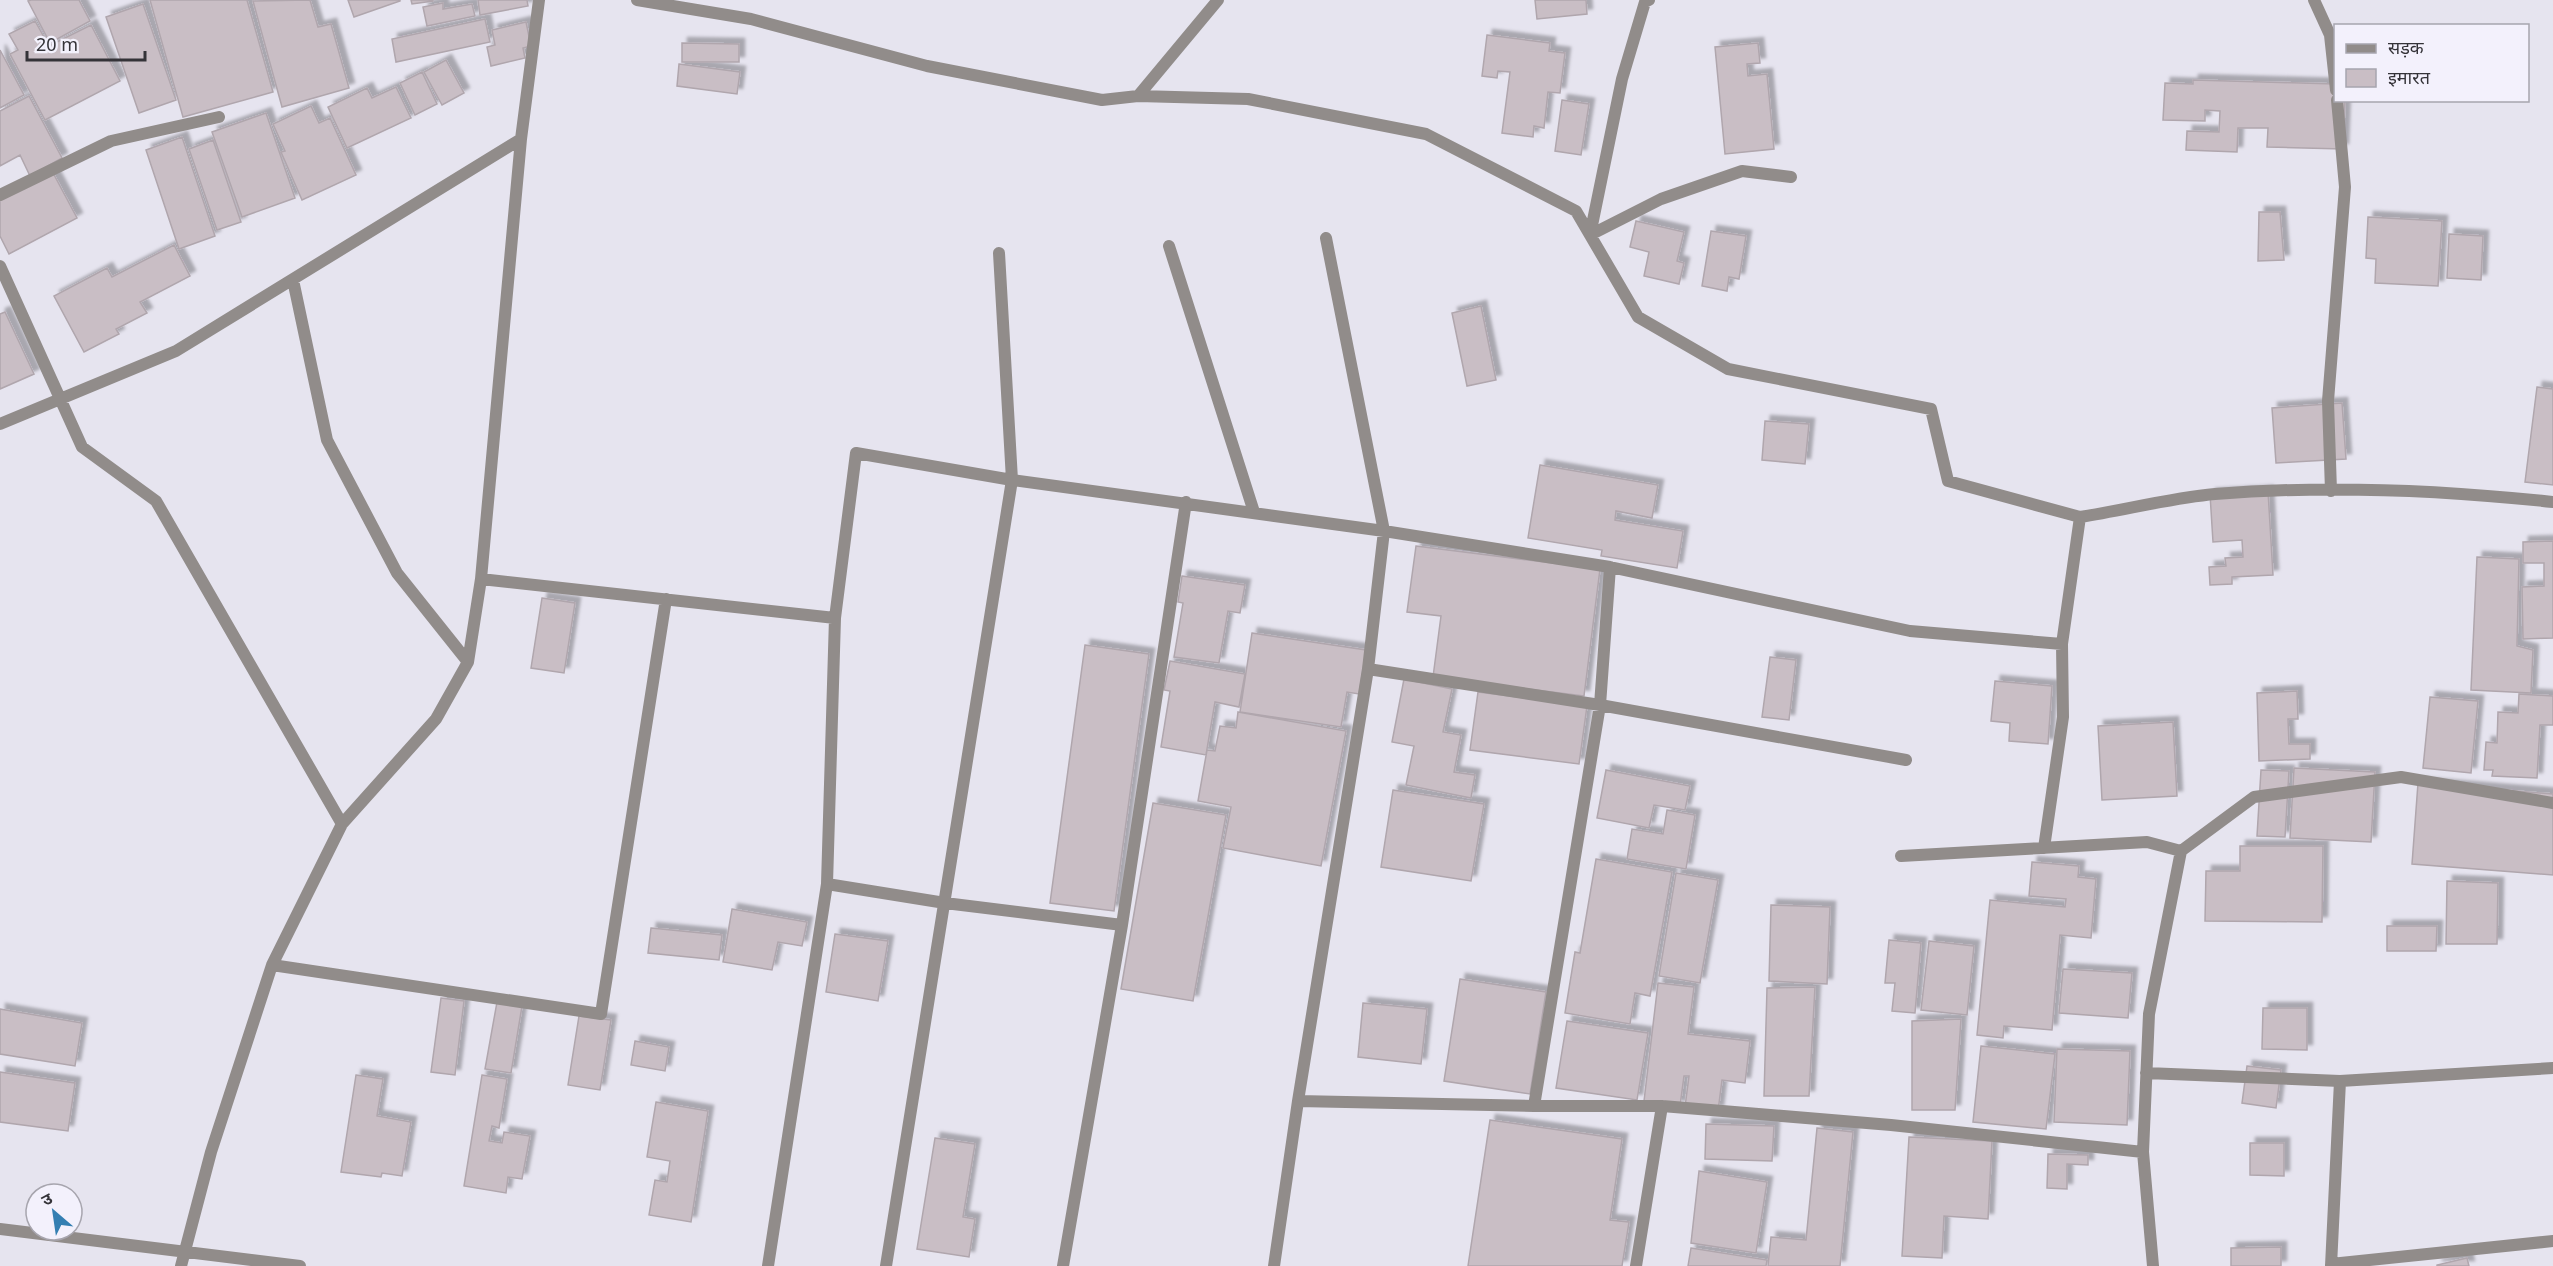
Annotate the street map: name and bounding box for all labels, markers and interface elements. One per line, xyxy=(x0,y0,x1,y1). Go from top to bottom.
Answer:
scale bar xyxy=(27,24,146,62)
legend xyxy=(2334,24,2529,102)
text: 20 m xyxy=(36,32,78,56)
text: सड़क xyxy=(2388,35,2425,59)
text: इमारत xyxy=(2388,65,2431,89)
north arrow xyxy=(24,1182,84,1242)
text: उ xyxy=(37,1187,57,1211)

